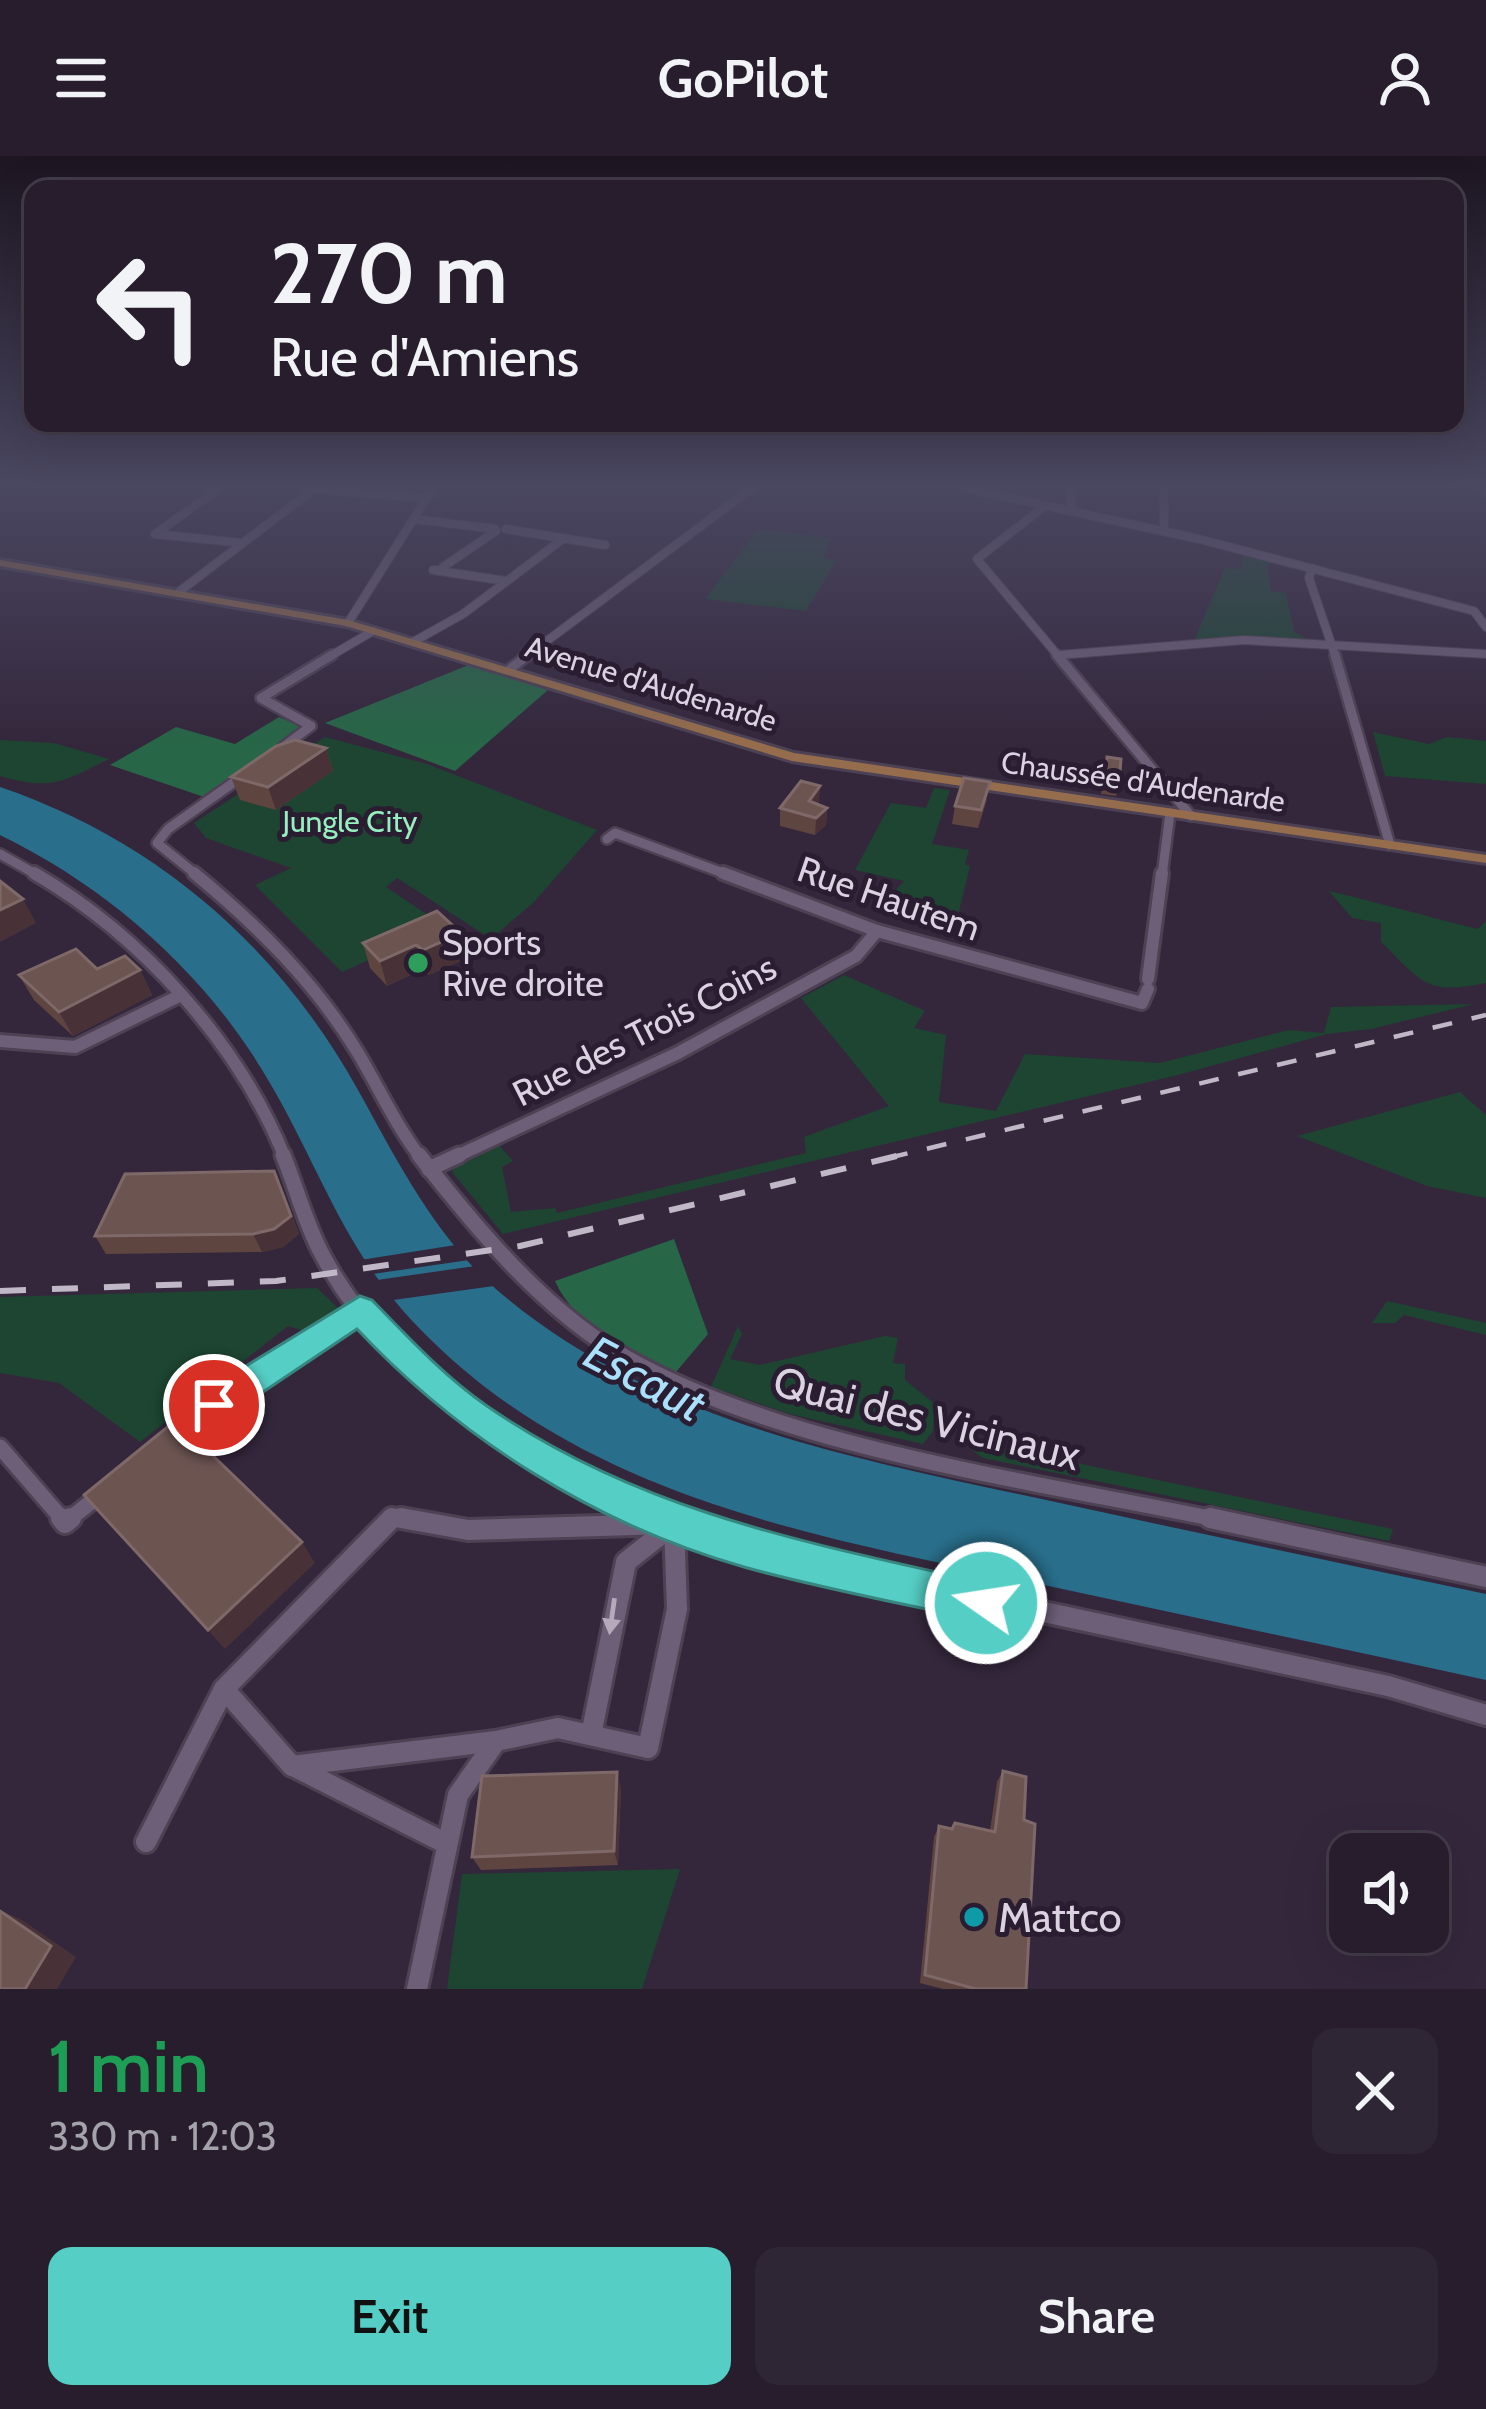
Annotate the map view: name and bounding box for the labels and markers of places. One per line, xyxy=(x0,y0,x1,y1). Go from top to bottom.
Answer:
place label: Sports Rive droite xyxy=(442,920,604,1005)
marker: Sports Rive droite xyxy=(405,950,431,976)
pin xyxy=(163,1354,265,1456)
place label: Mattco xyxy=(998,1891,1122,1943)
marker: Mattco xyxy=(961,1904,987,1930)

